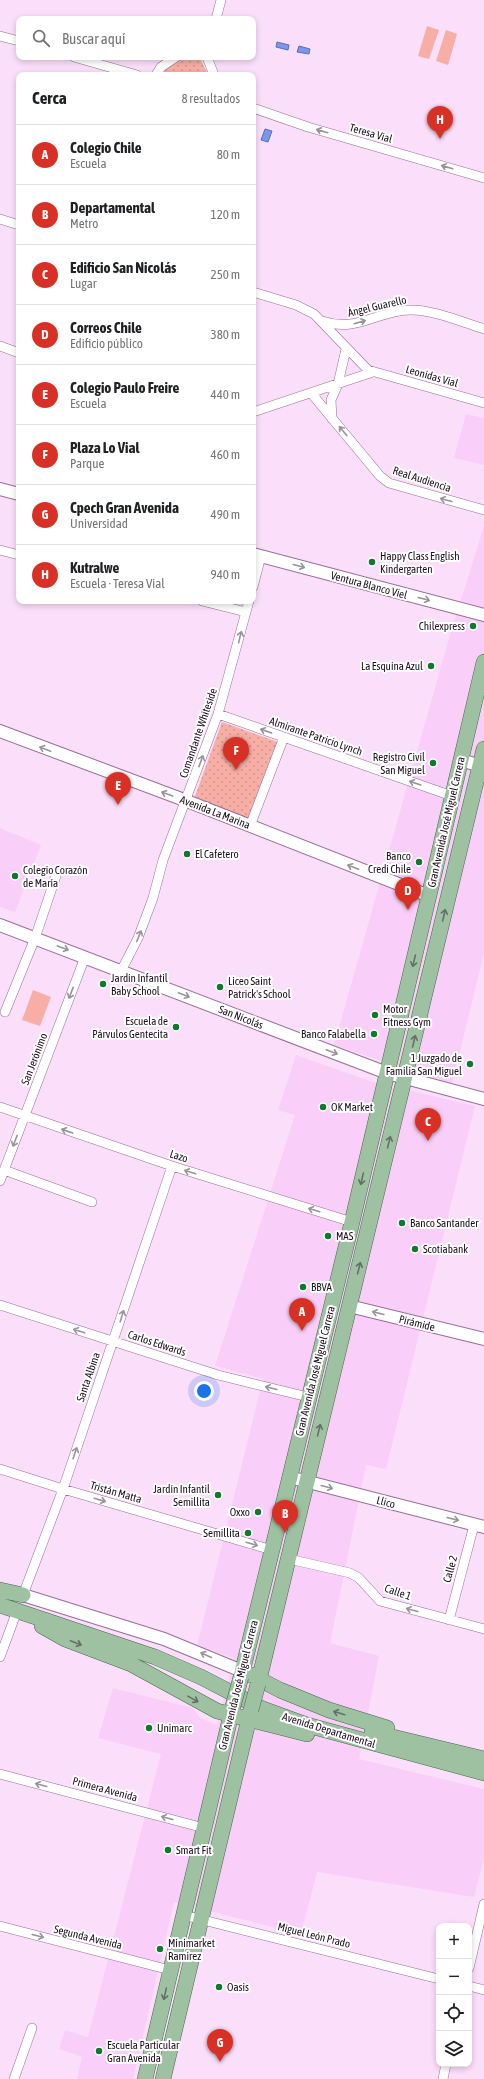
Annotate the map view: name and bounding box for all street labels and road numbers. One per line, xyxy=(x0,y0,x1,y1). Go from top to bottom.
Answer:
street label: Teresa Vial xyxy=(348,121,394,145)
street label: Ángel Guarello xyxy=(346,293,408,319)
street label: Leonidas Vial xyxy=(404,363,460,389)
street label: Real Audiencia xyxy=(391,464,453,494)
street label: Ventura Blanco Viel xyxy=(329,569,409,601)
street label: Comandante Whiteside xyxy=(177,686,219,780)
street label: Almirante Patricio Lynch xyxy=(268,714,364,758)
street label: Gran Avenida José Miguel Carrera xyxy=(425,756,467,888)
street label: Avenida La Marina xyxy=(178,793,252,831)
street label: San Nicolás xyxy=(217,1003,265,1031)
street label: San Jerónimo xyxy=(19,1031,49,1087)
street label: Lazo xyxy=(168,1147,190,1165)
street label: Gran Avenida José Miguel Carrera xyxy=(292,1305,338,1437)
street label: Pirámide xyxy=(398,1313,436,1333)
street label: Carlos Edwards xyxy=(126,1328,188,1358)
street label: Santa Albina xyxy=(74,1351,102,1403)
street label: Tristán Matta xyxy=(89,1479,143,1505)
street label: Llico xyxy=(375,1494,397,1510)
street label: Calle 2 xyxy=(441,1554,459,1584)
street label: Calle 1 xyxy=(383,1582,413,1602)
street label: Gran Avenida José Miguel Carrera xyxy=(216,1619,260,1751)
street label: Avenida Departamental xyxy=(281,1710,377,1750)
street label: Primera Avenida xyxy=(71,1775,139,1803)
street label: Miguel León Prado xyxy=(276,1920,352,1950)
street label: Segunda Avenida xyxy=(53,1923,123,1951)

